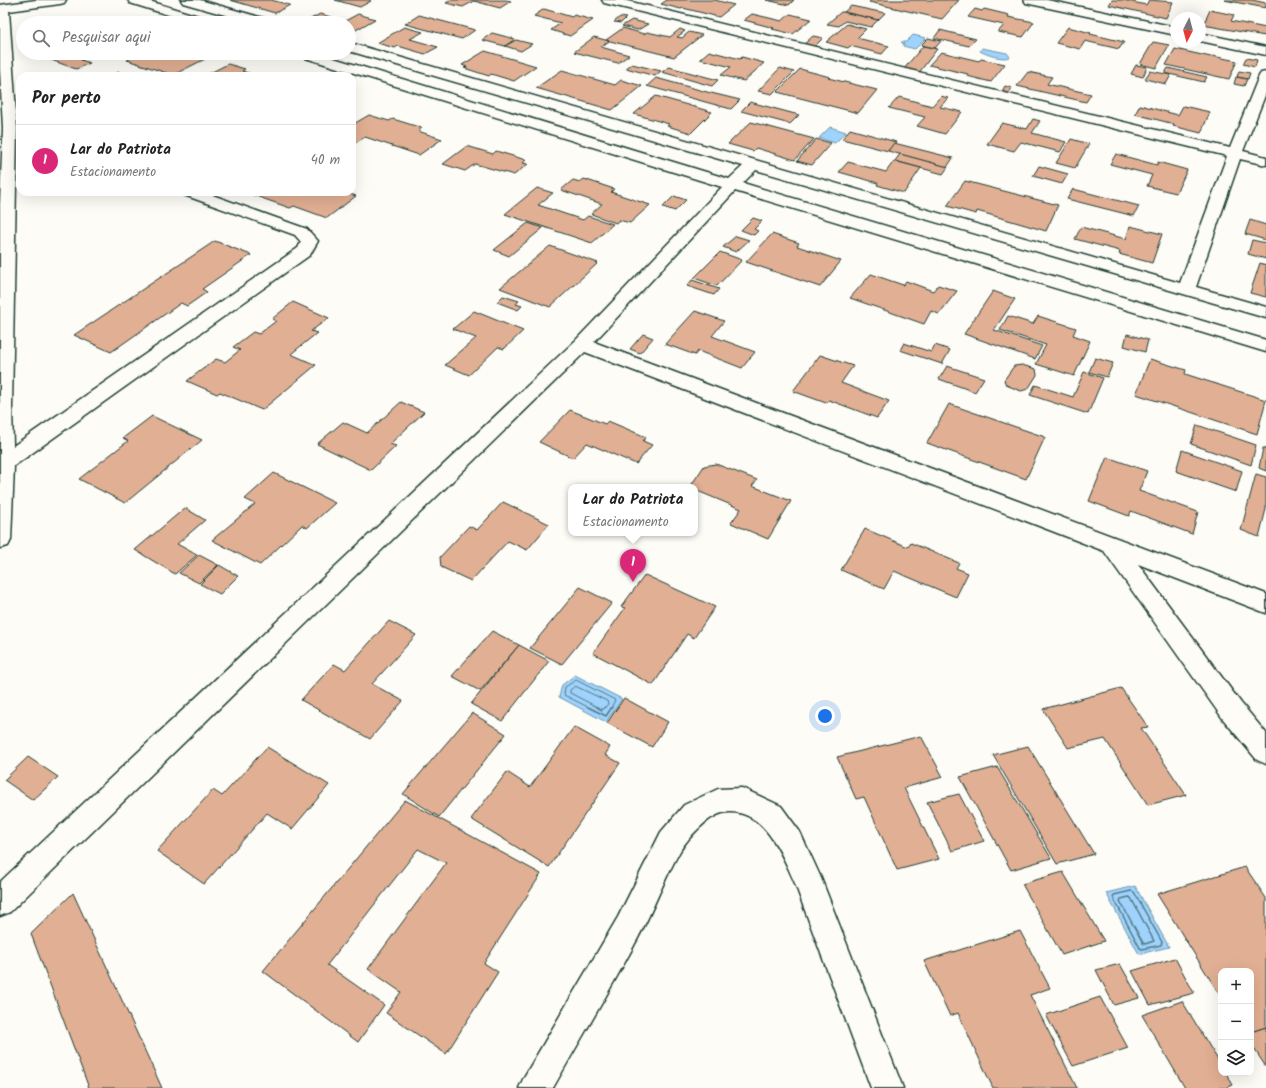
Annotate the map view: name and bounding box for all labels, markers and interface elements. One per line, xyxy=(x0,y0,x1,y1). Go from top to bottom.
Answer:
north arrow xyxy=(1170,12,1206,48)
search box xyxy=(16,16,356,60)
text: Pesquisar aqui xyxy=(62,26,151,50)
icon: search xyxy=(30,27,52,49)
text: Por perto xyxy=(32,85,101,112)
text: Lar do Patriota xyxy=(70,138,171,162)
text: 1 xyxy=(43,150,47,171)
text: 40 m xyxy=(311,150,340,171)
text: Estacionamento xyxy=(70,162,156,183)
popup xyxy=(568,484,698,536)
text: Lar do Patriota xyxy=(583,488,683,512)
text: Estacionamento xyxy=(583,512,669,533)
pin: 1 xyxy=(620,549,646,582)
your location xyxy=(815,706,835,726)
map controls xyxy=(1218,968,1254,1076)
button: + xyxy=(1218,968,1254,1004)
button: − xyxy=(1218,1004,1254,1040)
button: layers xyxy=(1218,1040,1254,1076)

